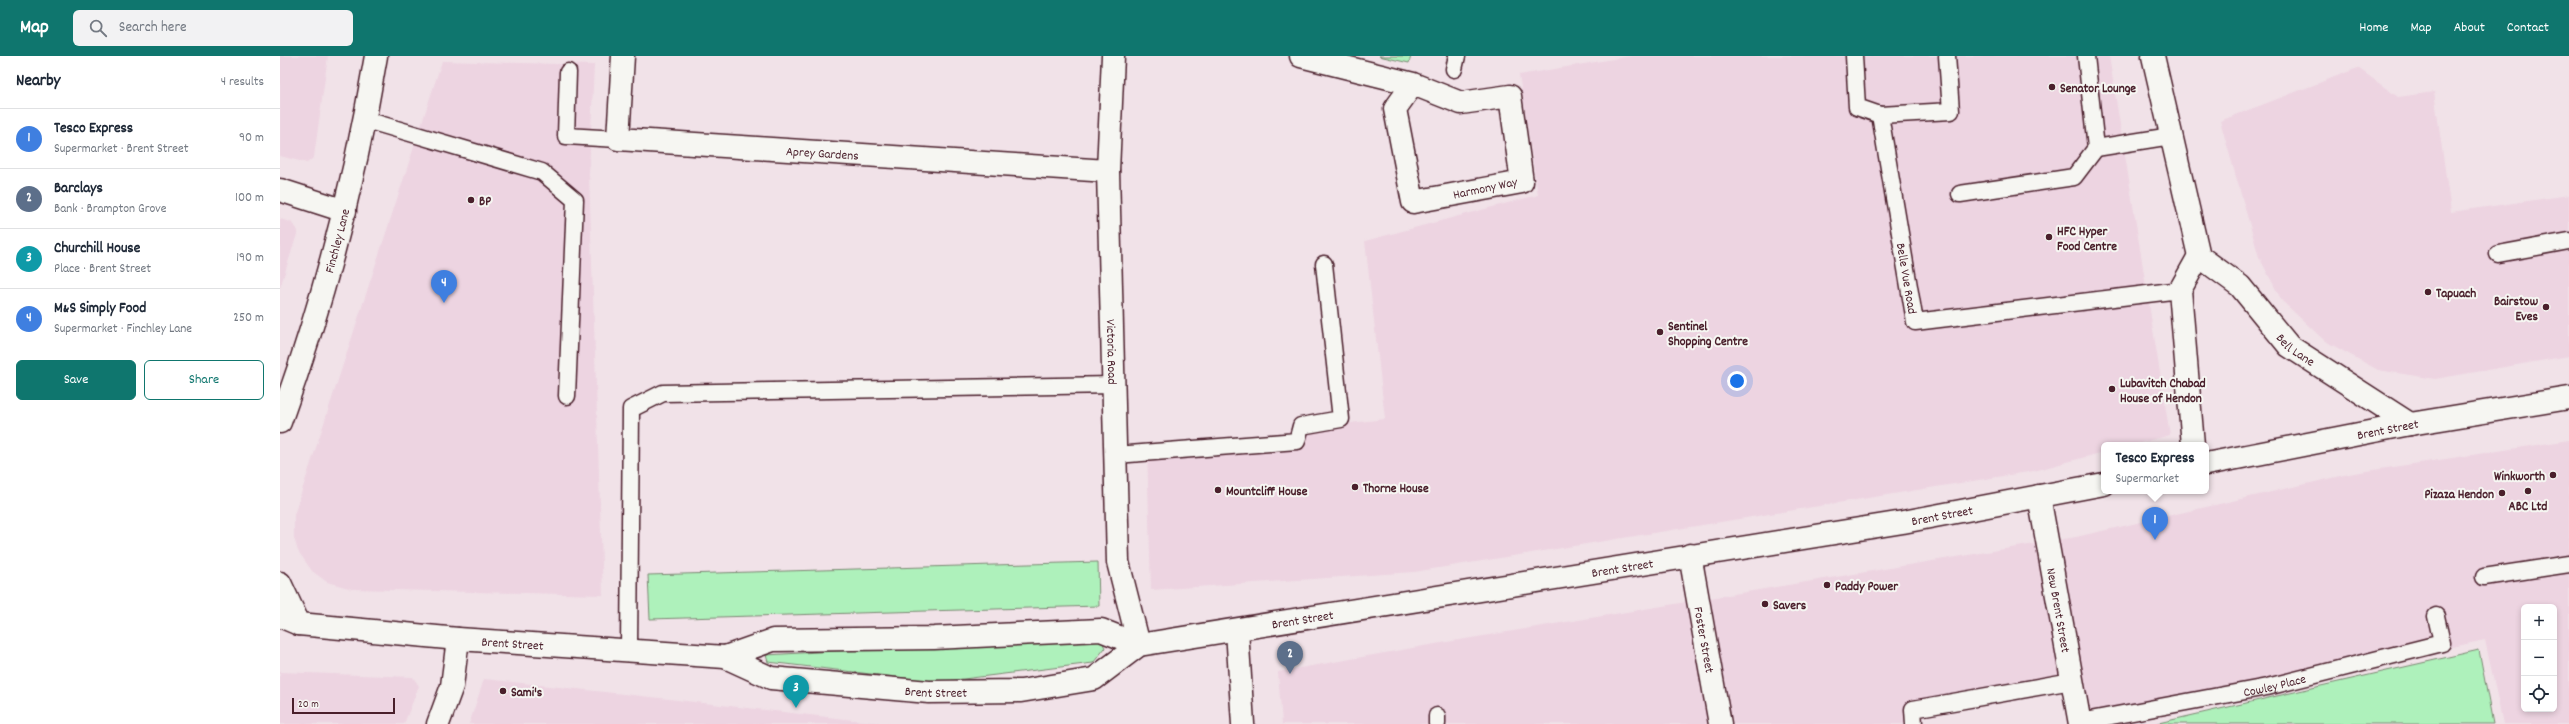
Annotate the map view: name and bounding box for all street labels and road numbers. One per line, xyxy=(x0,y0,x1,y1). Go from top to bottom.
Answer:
street label: Aprey Gardens xyxy=(785,143,859,167)
street label: Harmony Way xyxy=(1452,173,1520,206)
street label: Finchley Lane xyxy=(321,207,356,276)
street label: Belle Vue Road xyxy=(1890,242,1920,316)
street label: Victoria Road xyxy=(1100,319,1120,385)
street label: Bell Lane xyxy=(2270,330,2318,372)
street label: Brent Street xyxy=(2356,416,2420,446)
street label: Brent Street xyxy=(1910,502,1975,532)
street label: Brent Street xyxy=(1590,555,1655,584)
street label: New Brent Street xyxy=(2040,567,2074,655)
street label: Foster Street xyxy=(1687,605,1718,675)
street label: Brent Street xyxy=(1271,607,1335,635)
street label: Brent Street xyxy=(481,634,544,657)
street label: Cowley Place xyxy=(2242,670,2309,703)
street label: Brent Street xyxy=(904,683,967,704)

